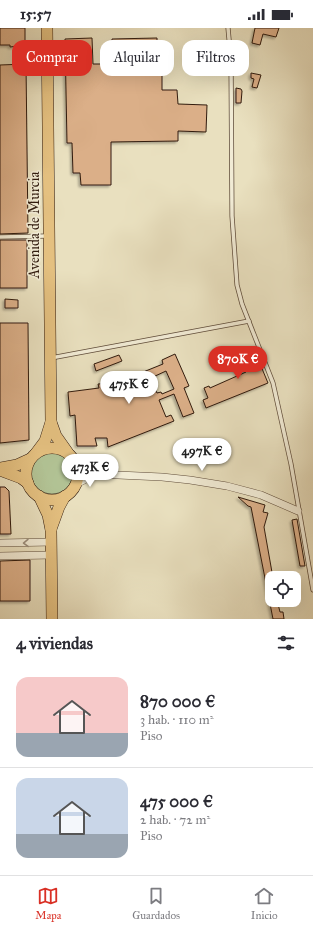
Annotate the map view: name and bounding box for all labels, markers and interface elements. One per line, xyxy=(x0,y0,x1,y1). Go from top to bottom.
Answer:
text: 15:57 xyxy=(20,5,52,23)
chip: Comprar xyxy=(12,40,92,76)
chip: Alquilar xyxy=(100,40,174,76)
chip: Filtros xyxy=(182,40,249,76)
street label: Avenida de Murcia xyxy=(26,171,43,280)
pin: 870K € xyxy=(205,346,271,380)
text: 870K € xyxy=(217,351,259,367)
pin: 475K € xyxy=(96,371,162,405)
text: 475K € xyxy=(109,376,149,392)
pin: 497K € xyxy=(169,438,235,472)
text: 497K € xyxy=(181,443,223,459)
pin: 473K € xyxy=(57,454,123,488)
text: 473K € xyxy=(71,459,109,475)
one-way arrow xyxy=(23,539,29,547)
map controls xyxy=(265,571,301,607)
button: locate xyxy=(265,571,301,607)
icon: filters xyxy=(275,632,297,654)
text: 4 viviendas xyxy=(16,633,93,654)
text: 870 000 € xyxy=(140,691,215,712)
icon: home xyxy=(48,693,96,741)
text: 3 hab. · 110 m² xyxy=(140,712,213,728)
text: Piso xyxy=(140,728,162,744)
text: 475 000 € xyxy=(140,791,213,812)
icon: home xyxy=(48,794,96,842)
text: 2 hab. · 72 m² xyxy=(140,812,210,828)
text: Piso xyxy=(140,828,162,844)
tab: Mapa xyxy=(35,885,61,922)
tab: Guardados xyxy=(132,885,180,922)
tab: Inicio xyxy=(251,885,278,922)

